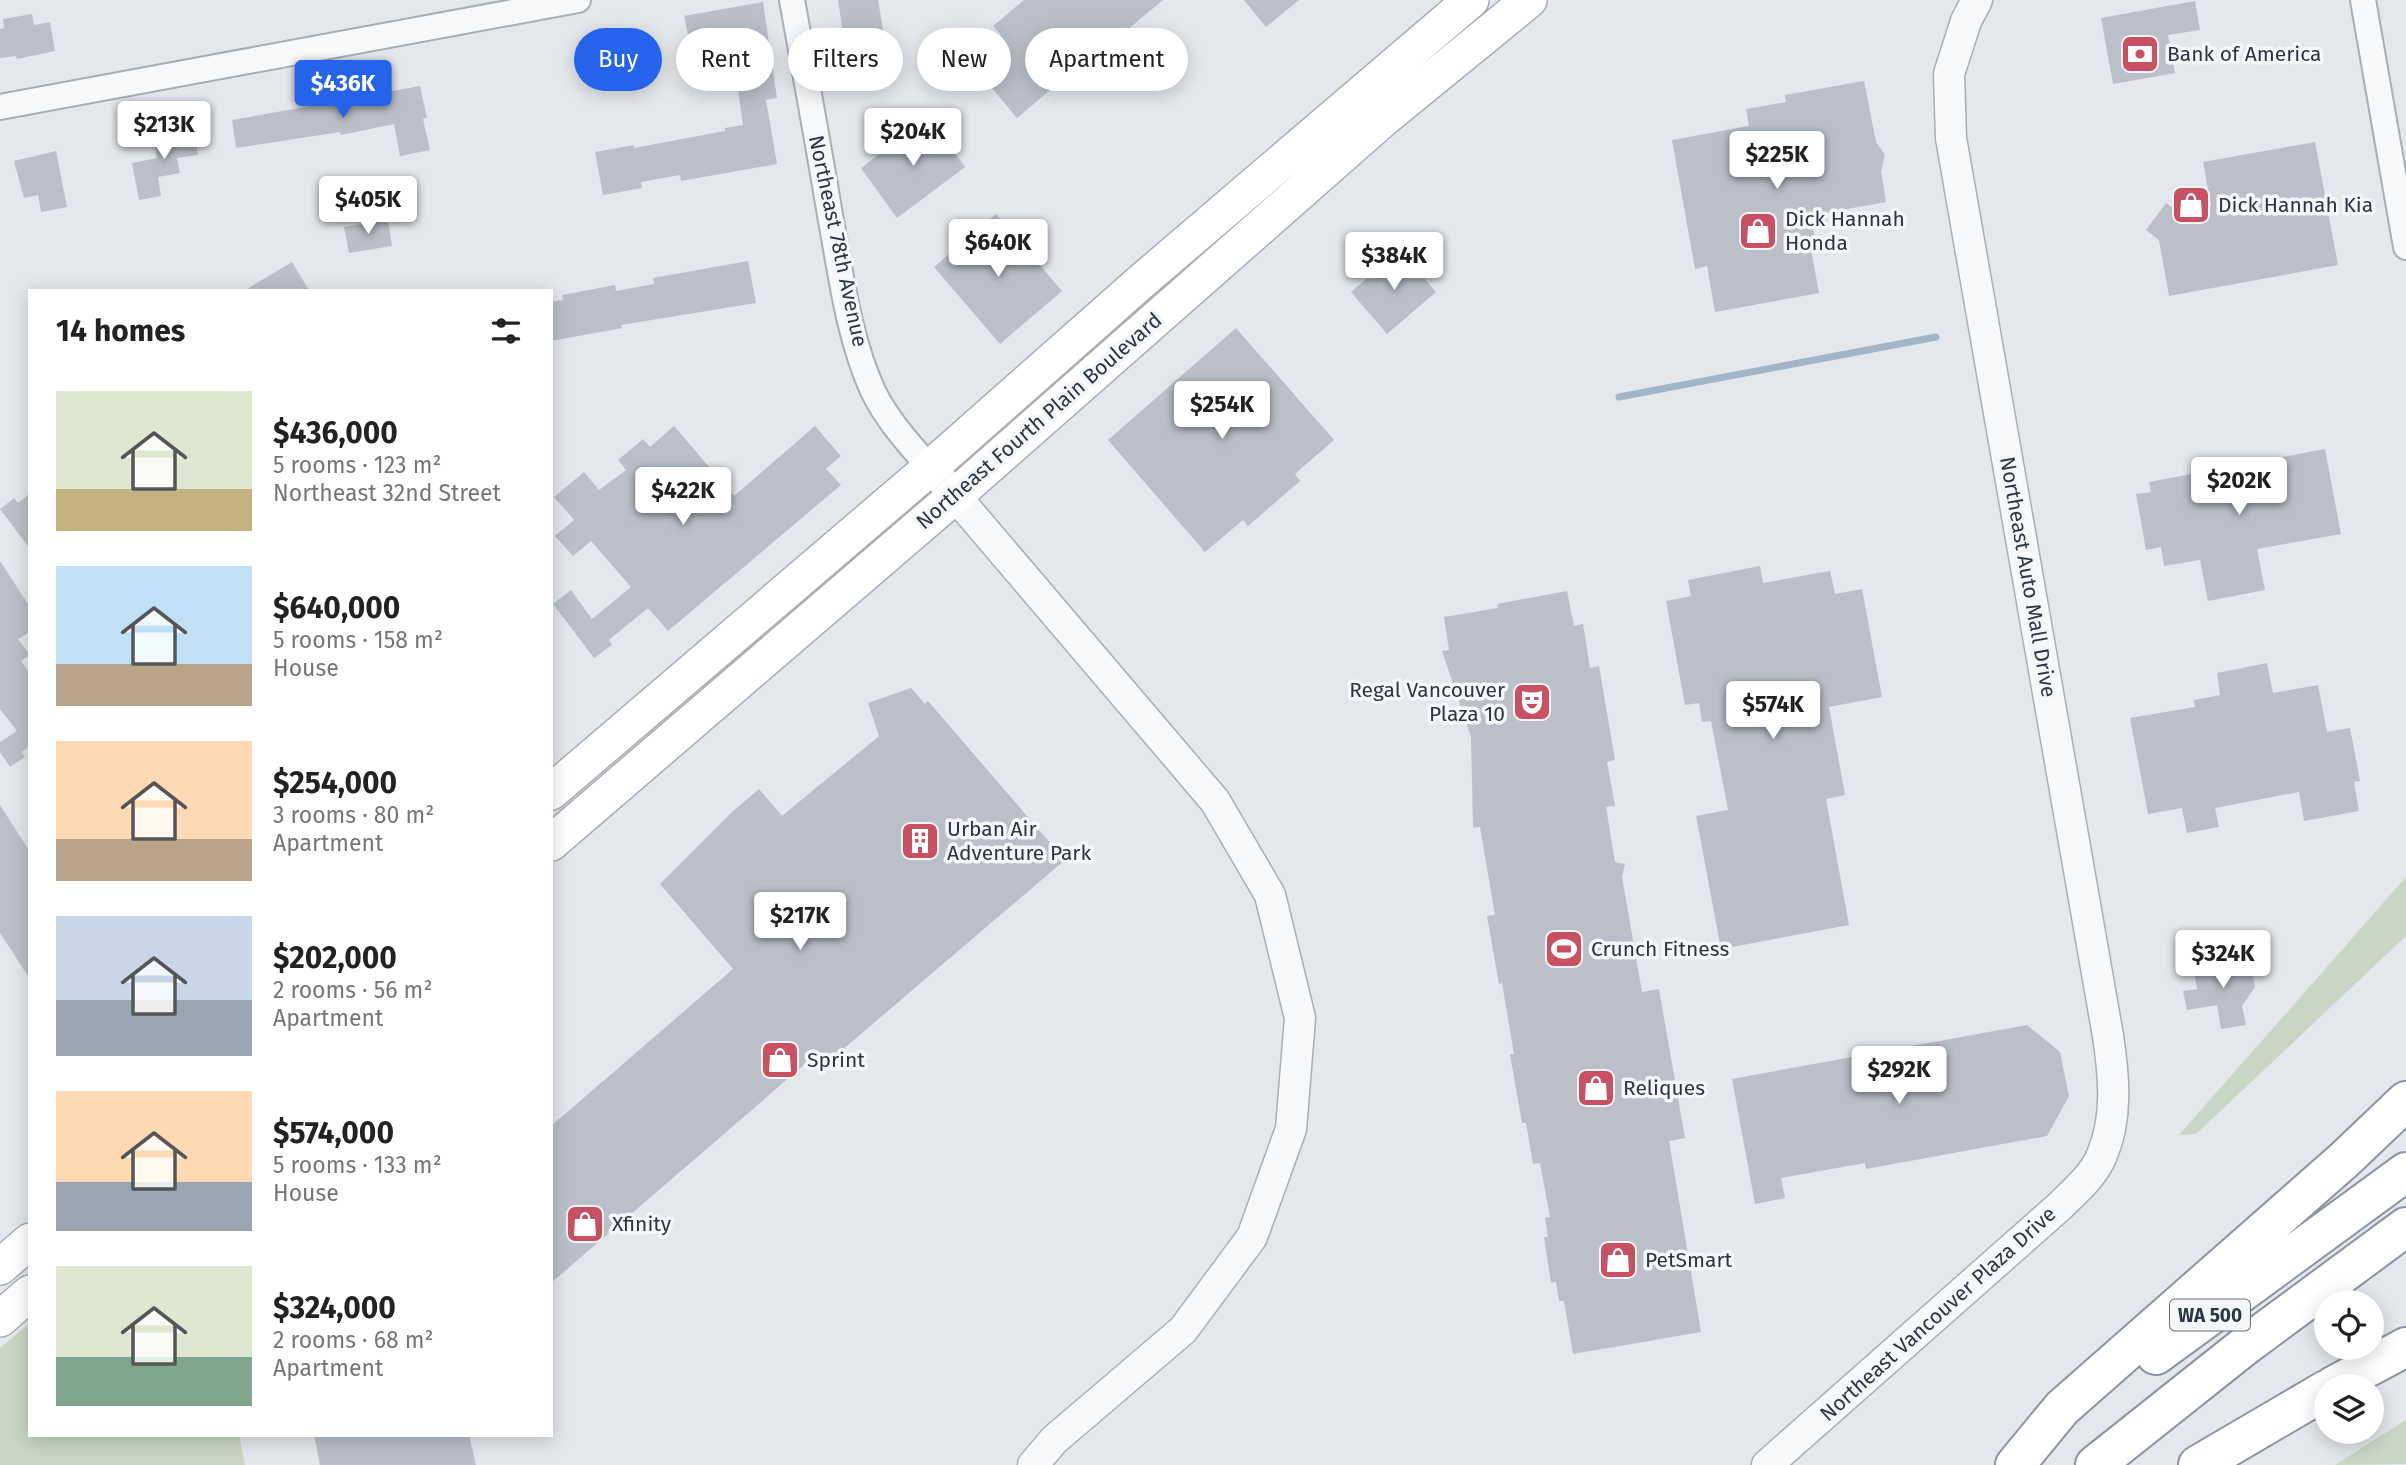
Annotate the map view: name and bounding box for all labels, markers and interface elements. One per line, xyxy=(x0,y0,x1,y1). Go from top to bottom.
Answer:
chip: Buy xyxy=(574,28,662,91)
chip: Rent xyxy=(676,28,774,91)
chip: Filters xyxy=(788,28,903,91)
chip: New xyxy=(917,28,1011,91)
chip: Apartment xyxy=(1025,28,1188,91)
bank icon: Bank of America xyxy=(2119,33,2161,75)
place label: Bank of America xyxy=(2167,41,2321,67)
pin: $436K xyxy=(294,60,392,120)
text: $436K xyxy=(311,69,375,97)
pin: $213K xyxy=(115,102,213,161)
pin: $204K xyxy=(864,108,962,168)
text: $213K xyxy=(134,110,194,138)
text: $204K xyxy=(880,117,946,145)
pin: $225K xyxy=(1728,132,1826,191)
street label: Northeast 78th Avenue xyxy=(803,133,873,349)
text: $225K xyxy=(1745,140,1809,168)
pin: $405K xyxy=(319,176,417,236)
shop icon: Dick Hannah Kia xyxy=(2170,184,2212,226)
text: $405K xyxy=(335,185,401,213)
place label: Dick Hannah Kia xyxy=(2218,192,2373,218)
place label: Dick Hannah Honda xyxy=(1785,206,1905,256)
shop icon: Dick Hannah Honda xyxy=(1737,210,1779,252)
pin: $640K xyxy=(949,219,1047,279)
text: $640K xyxy=(965,228,1031,256)
pin: $384K xyxy=(1345,232,1443,292)
text: $384K xyxy=(1361,241,1427,269)
street label: Northeast Fourth Plain Boulevard xyxy=(911,307,1167,535)
icon: filters xyxy=(487,312,525,350)
text: 14 homes xyxy=(56,313,185,349)
pin: $254K xyxy=(1173,382,1271,441)
text: $254K xyxy=(1190,390,1254,418)
text: $436,000 xyxy=(273,415,398,451)
icon: home xyxy=(112,419,196,503)
text: 5 rooms · 123 m² xyxy=(273,451,441,479)
street label: Northeast Auto Mall Drive xyxy=(1994,455,2062,699)
pin: $202K xyxy=(2190,458,2288,517)
text: $202K xyxy=(2207,466,2271,494)
pin: $422K xyxy=(634,468,732,527)
text: $422K xyxy=(651,476,715,504)
text: Northeast 32nd Street xyxy=(273,479,501,507)
text: $640,000 xyxy=(273,590,400,626)
icon: home xyxy=(112,594,196,678)
text: 5 rooms · 158 m² xyxy=(273,626,443,654)
text: House xyxy=(273,654,339,682)
place label: Regal Vancouver Plaza 10 xyxy=(1349,677,1505,727)
theatre icon: Regal Vancouver Plaza 10 xyxy=(1511,681,1553,723)
pin: $574K xyxy=(1724,682,1822,741)
text: $574K xyxy=(1742,690,1804,718)
text: $254,000 xyxy=(273,765,397,801)
icon: home xyxy=(112,769,196,853)
text: 3 rooms · 80 m² xyxy=(273,801,434,829)
place label: Urban Air Adventure Park xyxy=(947,816,1091,866)
building icon: Urban Air Adventure Park xyxy=(899,820,941,862)
text: Apartment xyxy=(273,829,383,857)
pin: $217K xyxy=(751,892,849,952)
text: $217K xyxy=(770,901,830,929)
sports icon: Crunch Fitness xyxy=(1543,928,1585,970)
pin: $324K xyxy=(2174,930,2272,990)
place label: Crunch Fitness xyxy=(1591,936,1729,962)
text: $324K xyxy=(2191,939,2255,967)
text: $202,000 xyxy=(273,940,397,976)
icon: home xyxy=(112,944,196,1028)
text: 2 rooms · 56 m² xyxy=(273,976,432,1004)
text: Apartment xyxy=(273,1004,383,1032)
shop icon: Sprint xyxy=(759,1039,801,1081)
pin: $292K xyxy=(1850,1046,1948,1106)
place label: Sprint xyxy=(807,1047,865,1073)
text: $292K xyxy=(1868,1055,1930,1083)
shop icon: Reliques xyxy=(1575,1067,1617,1109)
place label: Reliques xyxy=(1623,1075,1705,1101)
text: $574,000 xyxy=(273,1115,394,1151)
icon: home xyxy=(112,1119,196,1203)
text: 5 rooms · 133 m² xyxy=(273,1151,442,1179)
text: House xyxy=(273,1179,339,1207)
street label: Northeast Vancouver Plaza Drive xyxy=(1815,1201,2061,1427)
shop icon: Xfinity xyxy=(564,1203,606,1245)
place label: Xfinity xyxy=(612,1211,672,1237)
shop icon: PetSmart xyxy=(1597,1239,1639,1281)
place label: PetSmart xyxy=(1645,1247,1733,1273)
text: $324,000 xyxy=(273,1290,396,1326)
map controls xyxy=(2314,1290,2384,1444)
button: locate xyxy=(2314,1290,2384,1360)
icon: home xyxy=(112,1294,196,1378)
road number: WA 500 xyxy=(2170,1300,2250,1330)
text: 2 rooms · 68 m² xyxy=(273,1326,434,1354)
text: Apartment xyxy=(273,1354,383,1382)
button: layers xyxy=(2314,1374,2384,1444)

